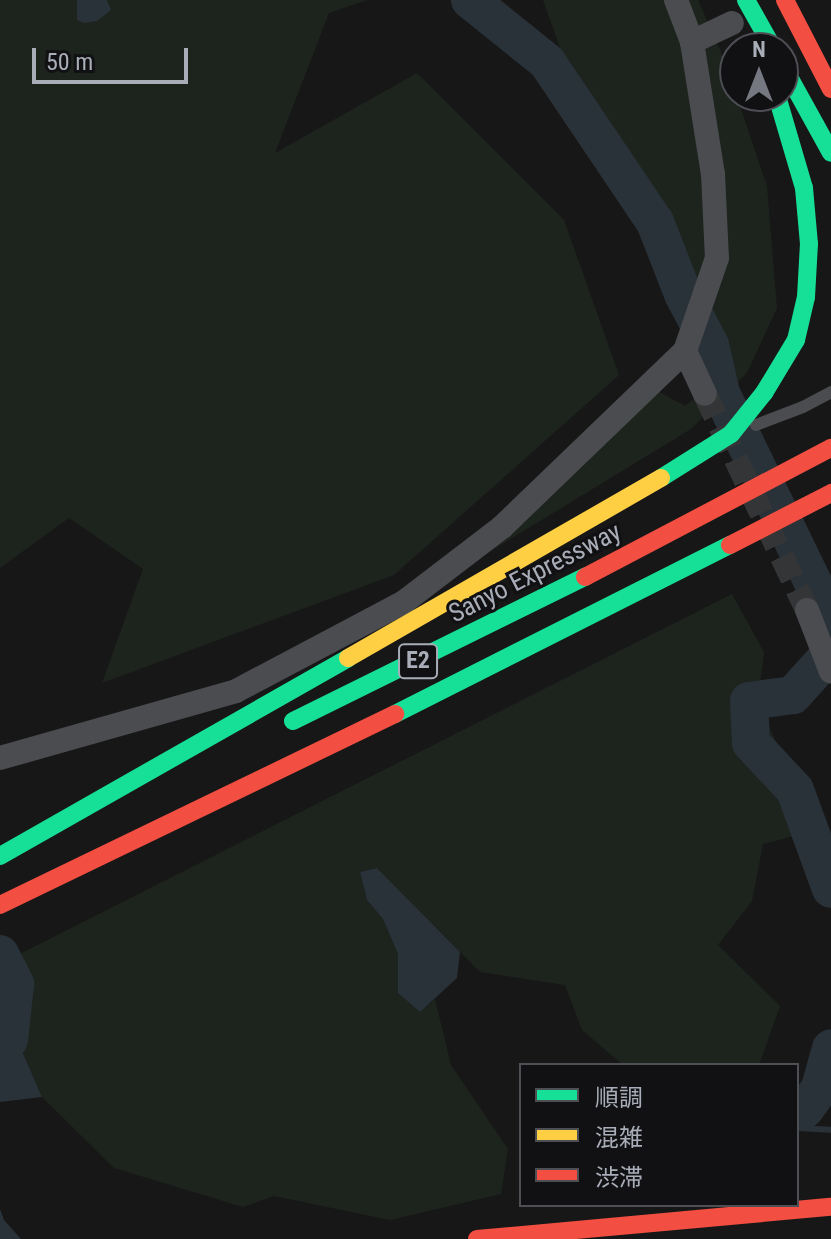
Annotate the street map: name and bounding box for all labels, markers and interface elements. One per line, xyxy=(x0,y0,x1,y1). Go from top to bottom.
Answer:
scale bar xyxy=(36,32,192,82)
north arrow xyxy=(719,32,799,112)
text: N xyxy=(752,37,766,62)
text: 50 m xyxy=(46,48,93,76)
street label: Sanyo Expressway xyxy=(444,516,626,630)
road number: E2 xyxy=(398,641,438,681)
legend xyxy=(519,1063,799,1207)
text: 順調 xyxy=(595,1084,643,1112)
text: 混雑 xyxy=(595,1124,643,1152)
text: 渋滞 xyxy=(595,1164,643,1192)

